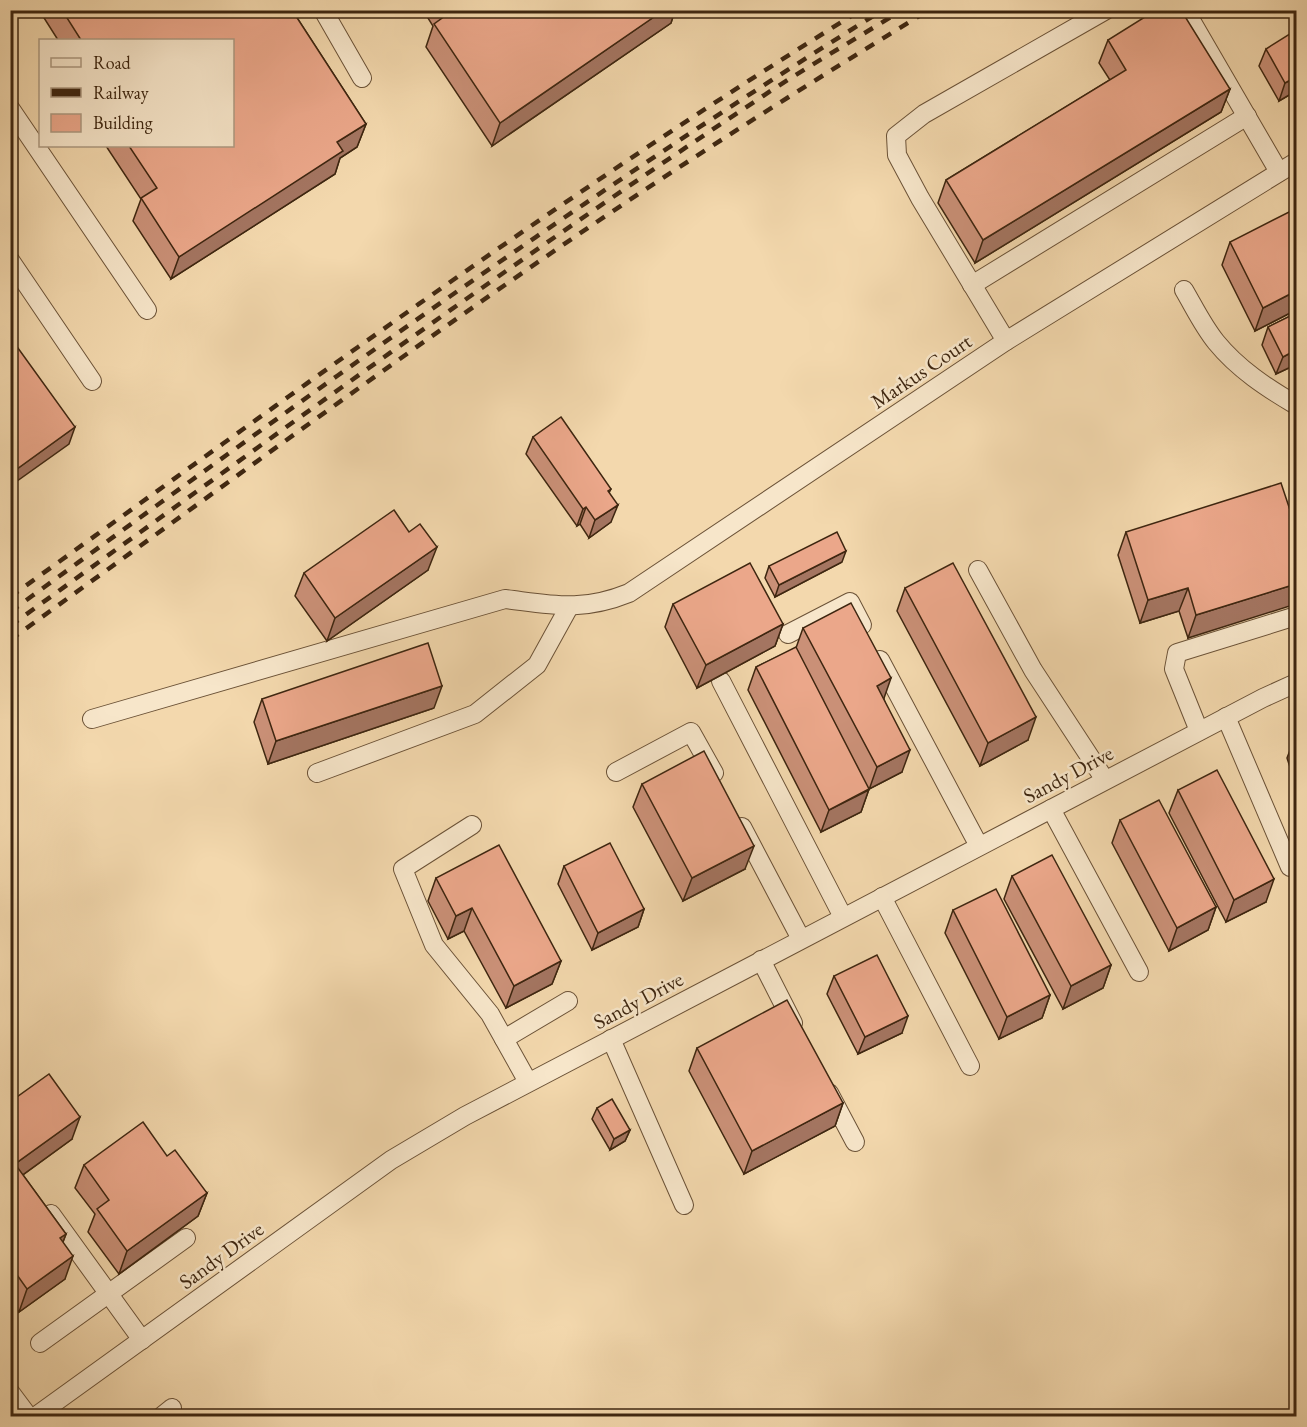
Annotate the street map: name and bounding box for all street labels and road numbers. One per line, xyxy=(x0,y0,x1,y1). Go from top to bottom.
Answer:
street label: Markus Court xyxy=(865,327,977,415)
street label: Sandy Drive xyxy=(1018,739,1118,809)
street label: Sandy Drive xyxy=(588,965,688,1035)
street label: Sandy Drive xyxy=(173,1215,269,1295)

